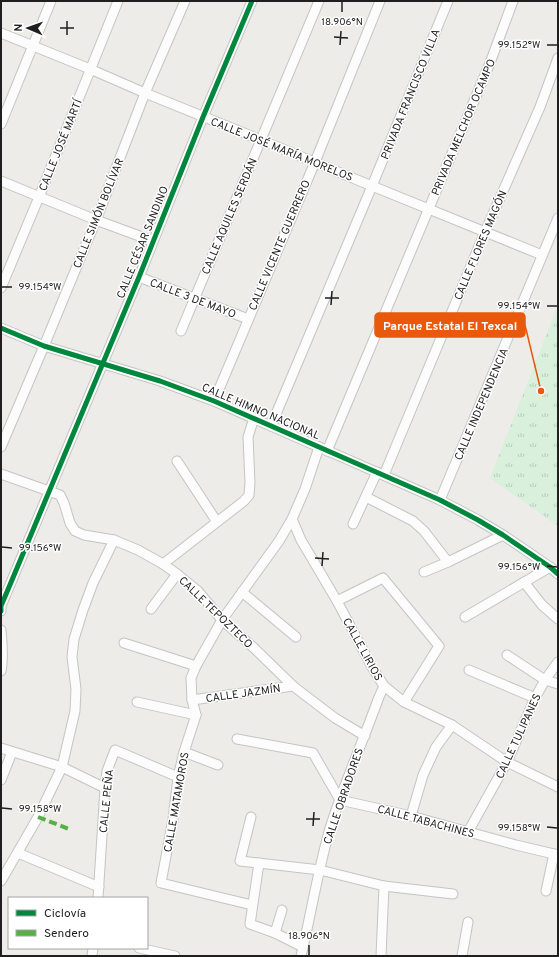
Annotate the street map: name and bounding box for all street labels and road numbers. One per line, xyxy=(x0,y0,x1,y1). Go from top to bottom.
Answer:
street label: PRIVADA FRANCISCO VILLA xyxy=(378,27,444,162)
street label: PRIVADA MELCHOR OCAMPO xyxy=(429,57,499,198)
street label: CALLE JOSÉ MARTÍ xyxy=(35,96,86,193)
street label: CALLE JOSÉ MARÍA MORELOS xyxy=(208,114,355,185)
street label: CALLE SIMÓN BOLÍVAR xyxy=(69,156,127,271)
street label: CALLE AQUILES SERDÁN xyxy=(198,156,261,277)
street label: CALLE VICENTE GUERRERO xyxy=(246,178,314,313)
street label: CALLE CÉSAR SANDINO xyxy=(113,184,172,301)
street label: CALLE FLORES MAGÓN xyxy=(451,188,510,302)
street label: CALLE 3 DE MAYO xyxy=(147,276,238,322)
street label: CALLE INDEPENDENCIA xyxy=(452,346,512,463)
street label: CALLE HIMNO NACIONAL xyxy=(199,381,322,443)
street label: CALLE TEPOZTECO xyxy=(175,574,255,652)
street label: CALLE LIRIOS xyxy=(339,616,385,683)
street label: CALLE JAZMÍN xyxy=(205,681,281,706)
street label: CALLE TULIPANES xyxy=(493,692,545,781)
street label: CALLE OBRADORES xyxy=(321,746,367,846)
street label: CALLE MATAMOROS xyxy=(161,751,193,853)
street label: CALLE PEÑA xyxy=(97,768,117,834)
street label: CALLE TABACHINES xyxy=(376,802,476,842)

